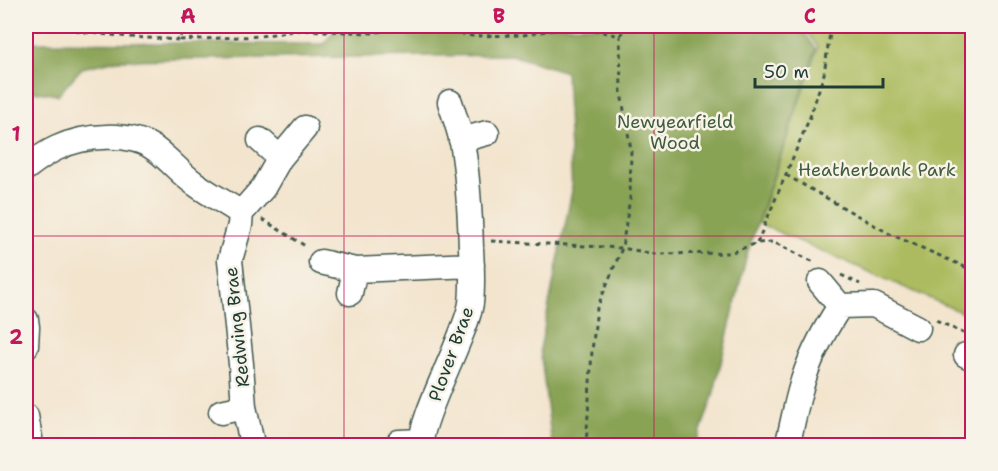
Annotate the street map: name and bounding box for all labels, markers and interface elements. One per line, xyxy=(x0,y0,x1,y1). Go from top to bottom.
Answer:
text: A xyxy=(180,3,196,29)
text: B xyxy=(493,3,505,29)
text: C xyxy=(804,3,816,29)
scale bar xyxy=(755,51,882,89)
text: 50 m xyxy=(764,60,809,84)
park label: Newyearfield Wood xyxy=(617,110,733,155)
text: 1 xyxy=(11,121,21,147)
park label: Heatherbank Park xyxy=(798,158,956,182)
street label: Redwing Brae xyxy=(219,266,255,388)
street label: Plover Brae xyxy=(423,303,479,405)
text: 2 xyxy=(9,324,23,350)

